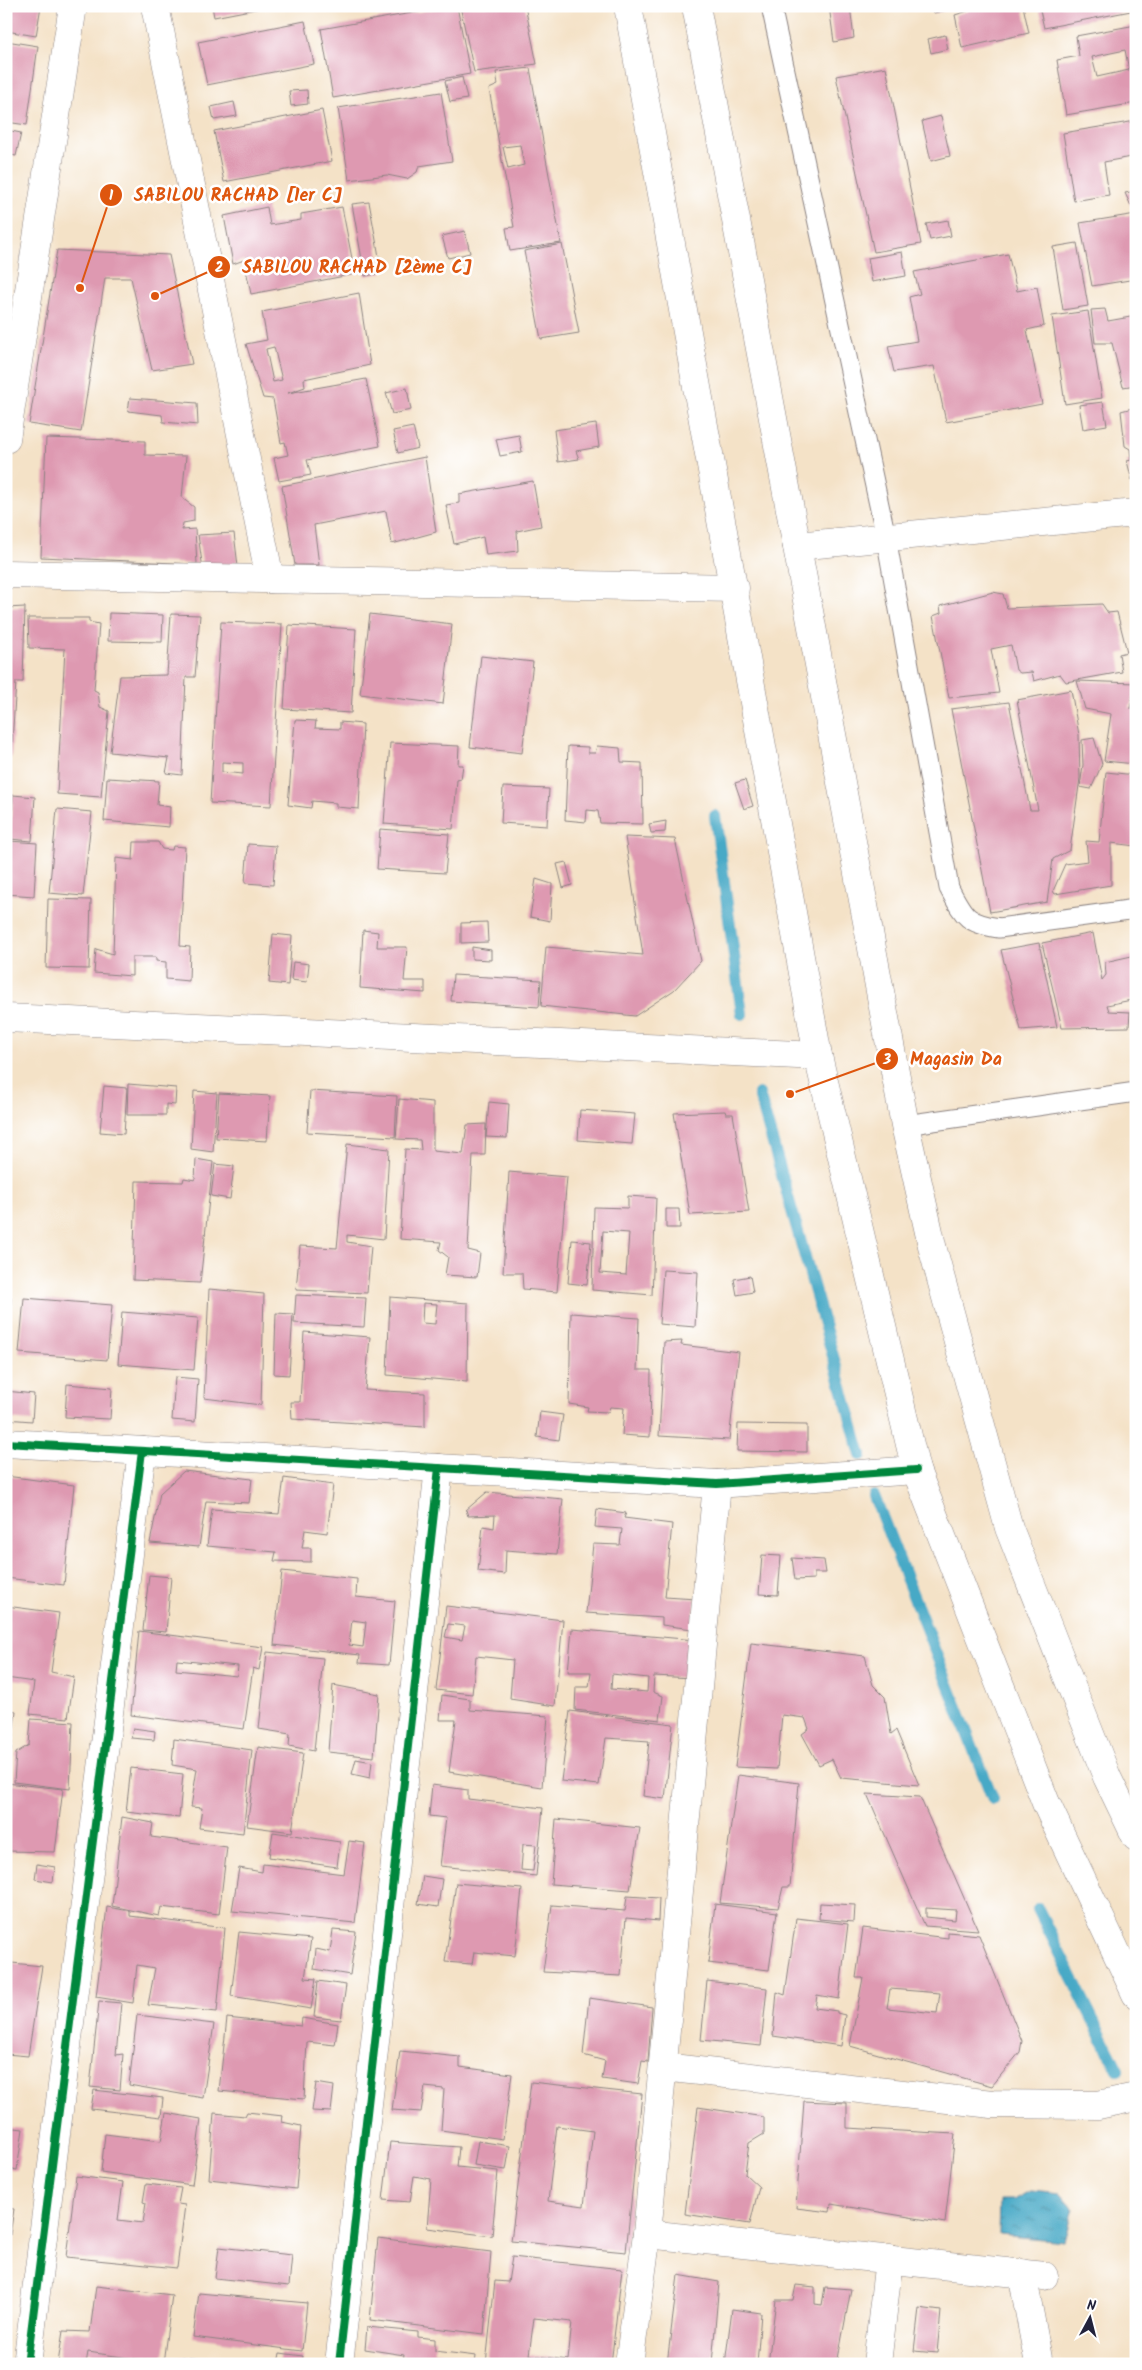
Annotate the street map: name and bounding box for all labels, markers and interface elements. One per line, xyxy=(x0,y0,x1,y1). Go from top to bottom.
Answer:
callout: SABILOU RACHAD [1er C] xyxy=(99,178,352,211)
text: SABILOU RACHAD [1er C] xyxy=(134,182,342,211)
text: 1 xyxy=(109,184,114,208)
callout: SABILOU RACHAD [2ème C] xyxy=(207,251,482,284)
text: SABILOU RACHAD [2ème C] xyxy=(242,254,472,283)
text: 2 xyxy=(215,256,224,280)
callout: Magasin Da xyxy=(875,1042,1012,1075)
text: Magasin Da xyxy=(910,1046,1002,1075)
text: 3 xyxy=(882,1048,891,1072)
north arrow xyxy=(1064,2292,1114,2342)
text: N xyxy=(1086,2295,1097,2318)

